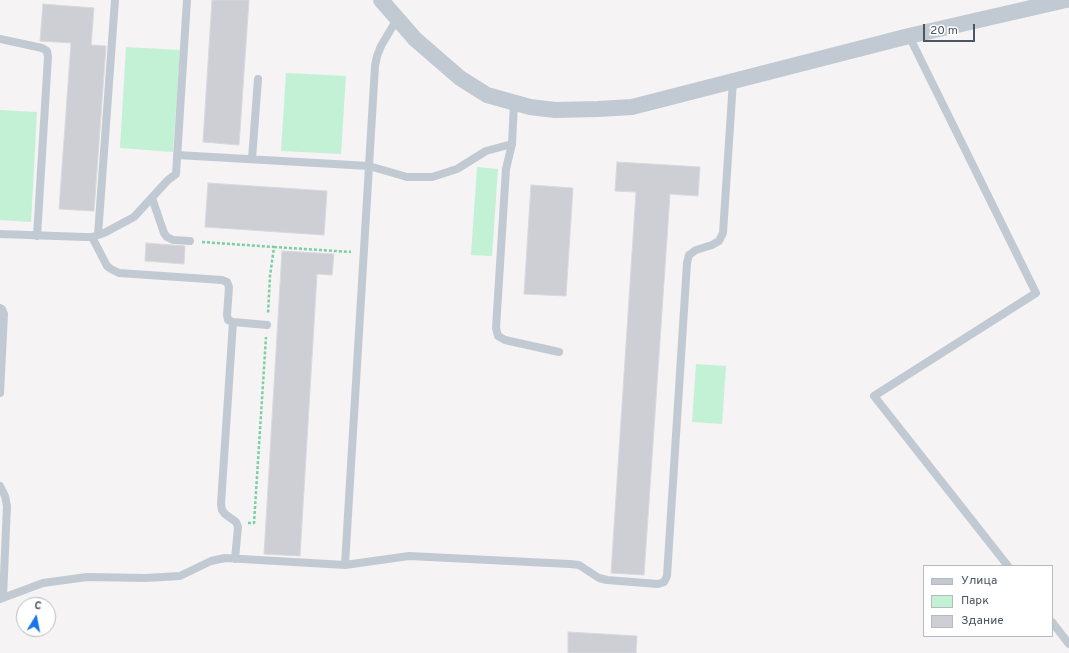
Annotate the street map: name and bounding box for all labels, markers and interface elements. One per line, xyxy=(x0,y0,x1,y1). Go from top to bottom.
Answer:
scale bar xyxy=(925,16,977,42)
text: 20 m xyxy=(930,23,958,39)
legend xyxy=(923,565,1053,637)
text: Улица xyxy=(961,573,997,589)
text: Парк xyxy=(961,593,989,609)
north arrow xyxy=(16,597,56,637)
text: С xyxy=(33,599,43,614)
text: Здание xyxy=(961,613,1004,629)

